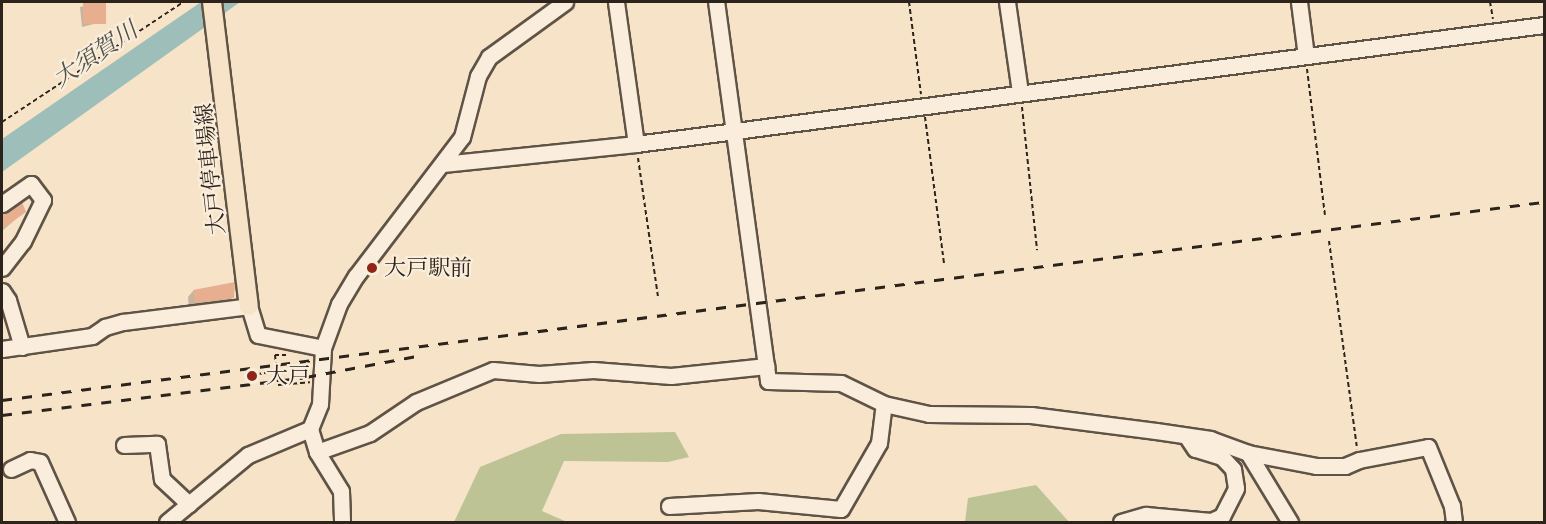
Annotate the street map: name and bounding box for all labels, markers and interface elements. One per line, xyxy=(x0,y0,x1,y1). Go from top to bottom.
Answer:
water label: 大須賀川 xyxy=(47,15,143,93)
street label: 大戸停車場線 xyxy=(190,102,230,236)
place label: 大戸駅前 xyxy=(384,255,472,281)
marker: 大戸駅前 xyxy=(365,261,379,275)
place label: 大戸 xyxy=(266,363,310,389)
marker: 大戸 xyxy=(243,367,261,385)

